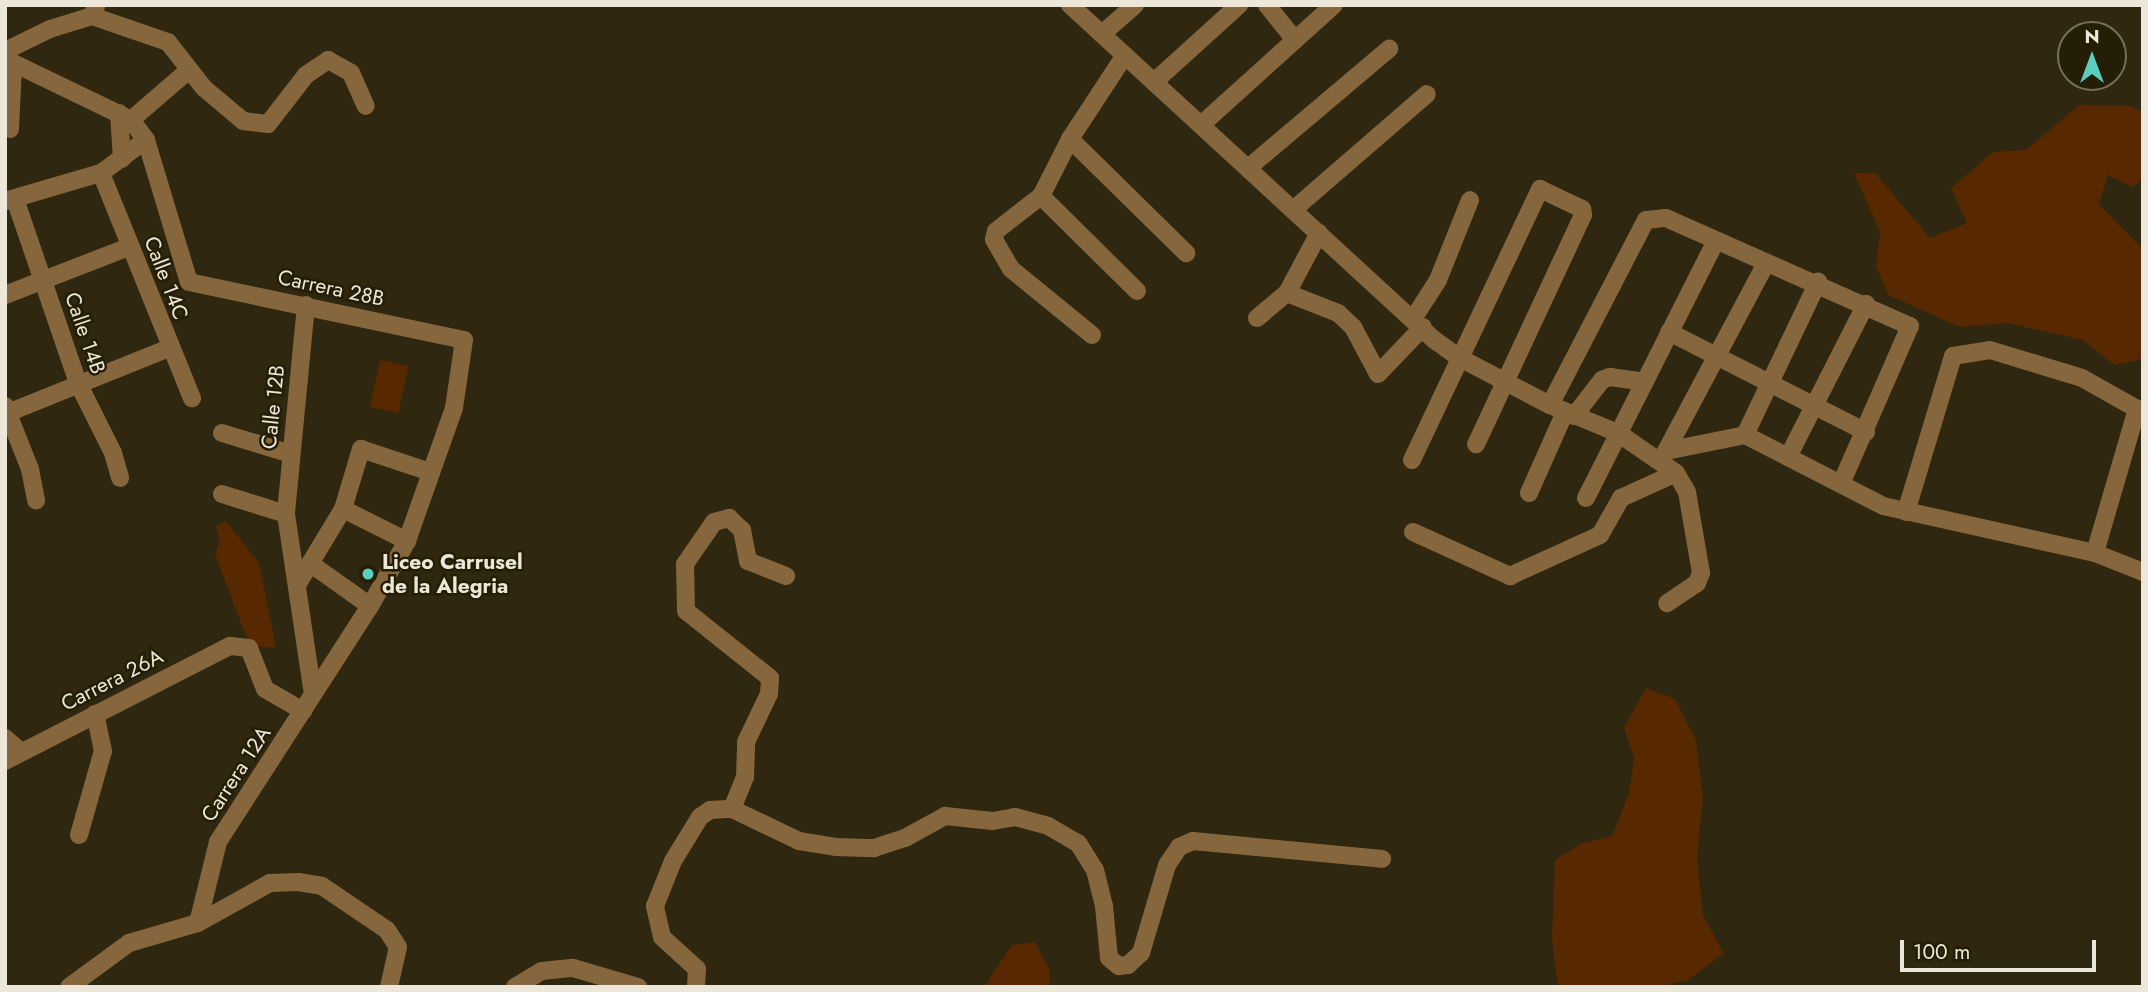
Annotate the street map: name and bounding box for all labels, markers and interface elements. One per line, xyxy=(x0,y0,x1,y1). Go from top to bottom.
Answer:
north arrow xyxy=(2057,21,2127,91)
text: N xyxy=(2084,23,2100,50)
street label: Calle 14C xyxy=(139,233,193,323)
street label: Carrera 28B xyxy=(275,264,387,312)
street label: Calle 14B xyxy=(59,289,111,377)
street label: Calle 12B xyxy=(256,364,290,450)
place label: Liceo Carrusel de la Alegria xyxy=(382,549,523,599)
marker: Liceo Carrusel de la Alegria xyxy=(360,566,376,582)
street label: Carrera 26A xyxy=(57,644,167,716)
street label: Carrera 12A xyxy=(196,722,276,826)
scale bar xyxy=(1903,926,2099,970)
text: 100 m xyxy=(1913,937,1970,967)

